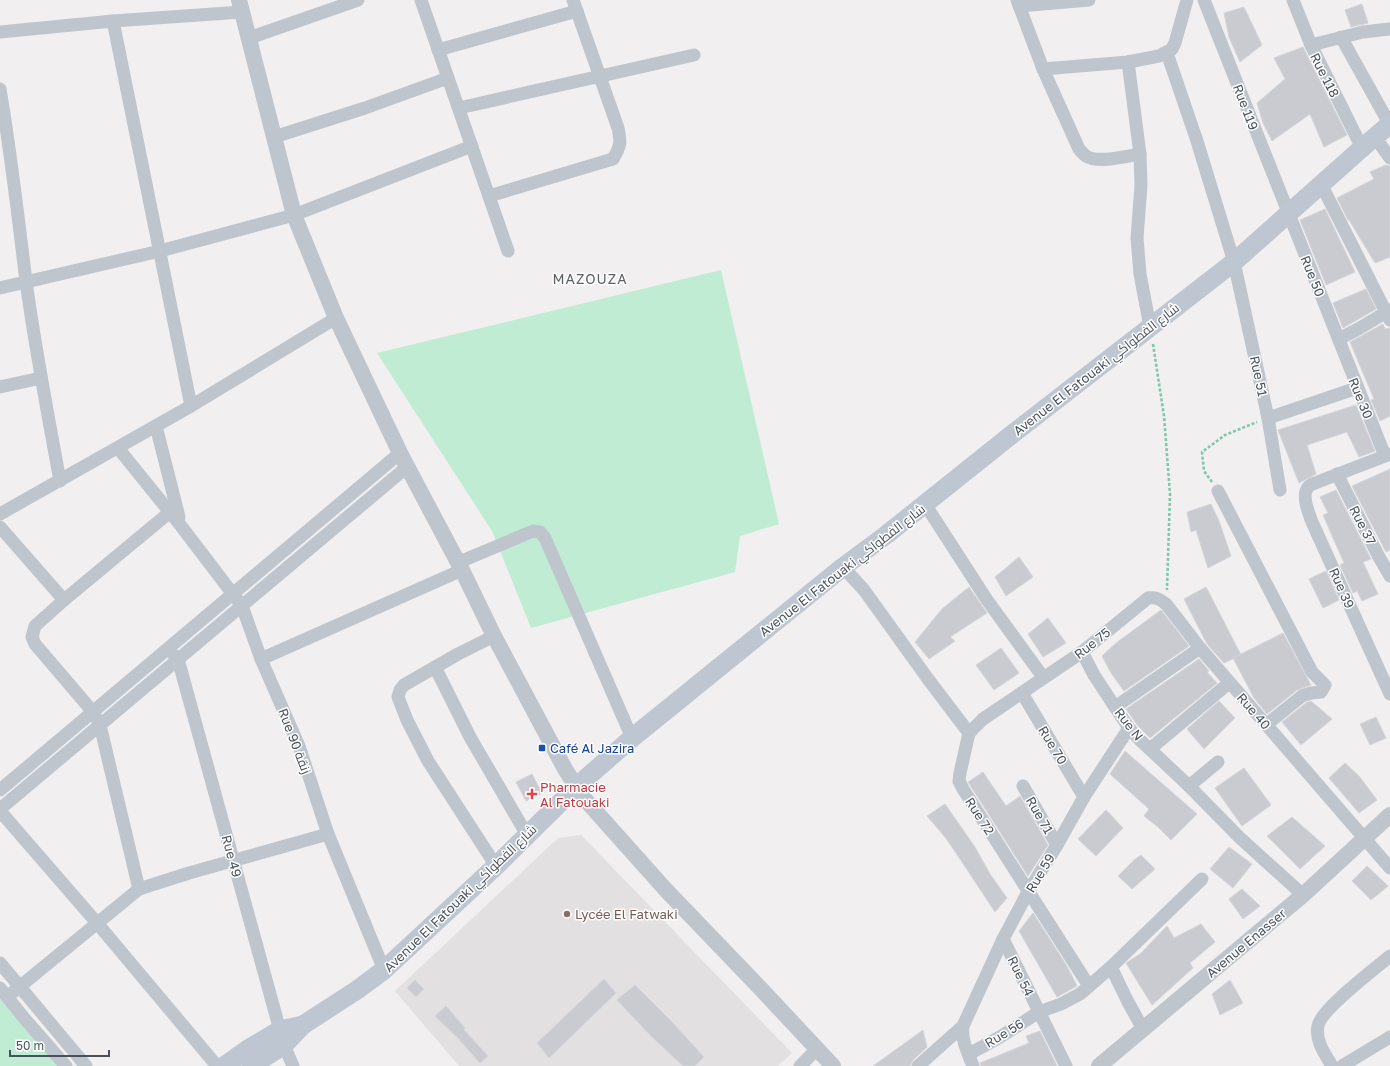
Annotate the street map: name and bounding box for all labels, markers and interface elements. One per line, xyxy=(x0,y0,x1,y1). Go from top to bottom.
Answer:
street label: Rue 118 xyxy=(1307,50,1343,100)
street label: Rue 119 xyxy=(1230,82,1262,132)
street label: Rue 50 xyxy=(1298,253,1328,299)
district label: MAZOUZA xyxy=(552,270,628,287)
street label: Avenue El Fatouaki شارع الفطواكي xyxy=(1010,299,1184,441)
street label: Rue 51 xyxy=(1247,354,1271,398)
street label: Rue 30 xyxy=(1346,375,1376,421)
street label: Avenue El Fatouaki شارع الفطواكي xyxy=(756,500,930,642)
street label: Rue 37 xyxy=(1346,503,1380,547)
street label: Rue 39 xyxy=(1326,565,1358,611)
street label: Rue 75 xyxy=(1071,624,1113,662)
street label: Rue 40 xyxy=(1234,689,1274,733)
street label: Rue N xyxy=(1111,704,1147,744)
street label: Rue 90 زنقة xyxy=(275,706,315,776)
street label: Rue 70 xyxy=(1035,723,1071,767)
place label: Café Al Jazira xyxy=(550,740,634,756)
marker: Café Al Jazira xyxy=(537,743,547,753)
place label: Pharmacie Al Fatouaki xyxy=(540,779,610,810)
marker: Pharmacie Al Fatouaki xyxy=(527,789,537,799)
street label: Rue 71 xyxy=(1023,793,1057,837)
street label: Rue 72 xyxy=(962,794,998,838)
street label: Avenue El Fatouaki شارع الفطواكي xyxy=(380,821,542,977)
street label: Rue 49 xyxy=(219,833,245,879)
street label: Rue 59 xyxy=(1022,850,1058,895)
street label: Avenue Enasser xyxy=(1203,905,1289,981)
place label: Lycée El Fatwaki xyxy=(575,906,678,922)
marker: Lycée El Fatwaki xyxy=(562,909,572,919)
street label: Rue 54 xyxy=(1004,953,1038,999)
street label: Rue 56 xyxy=(982,1015,1027,1051)
scale bar xyxy=(10,1032,109,1058)
text: 50 m xyxy=(16,1038,44,1053)

